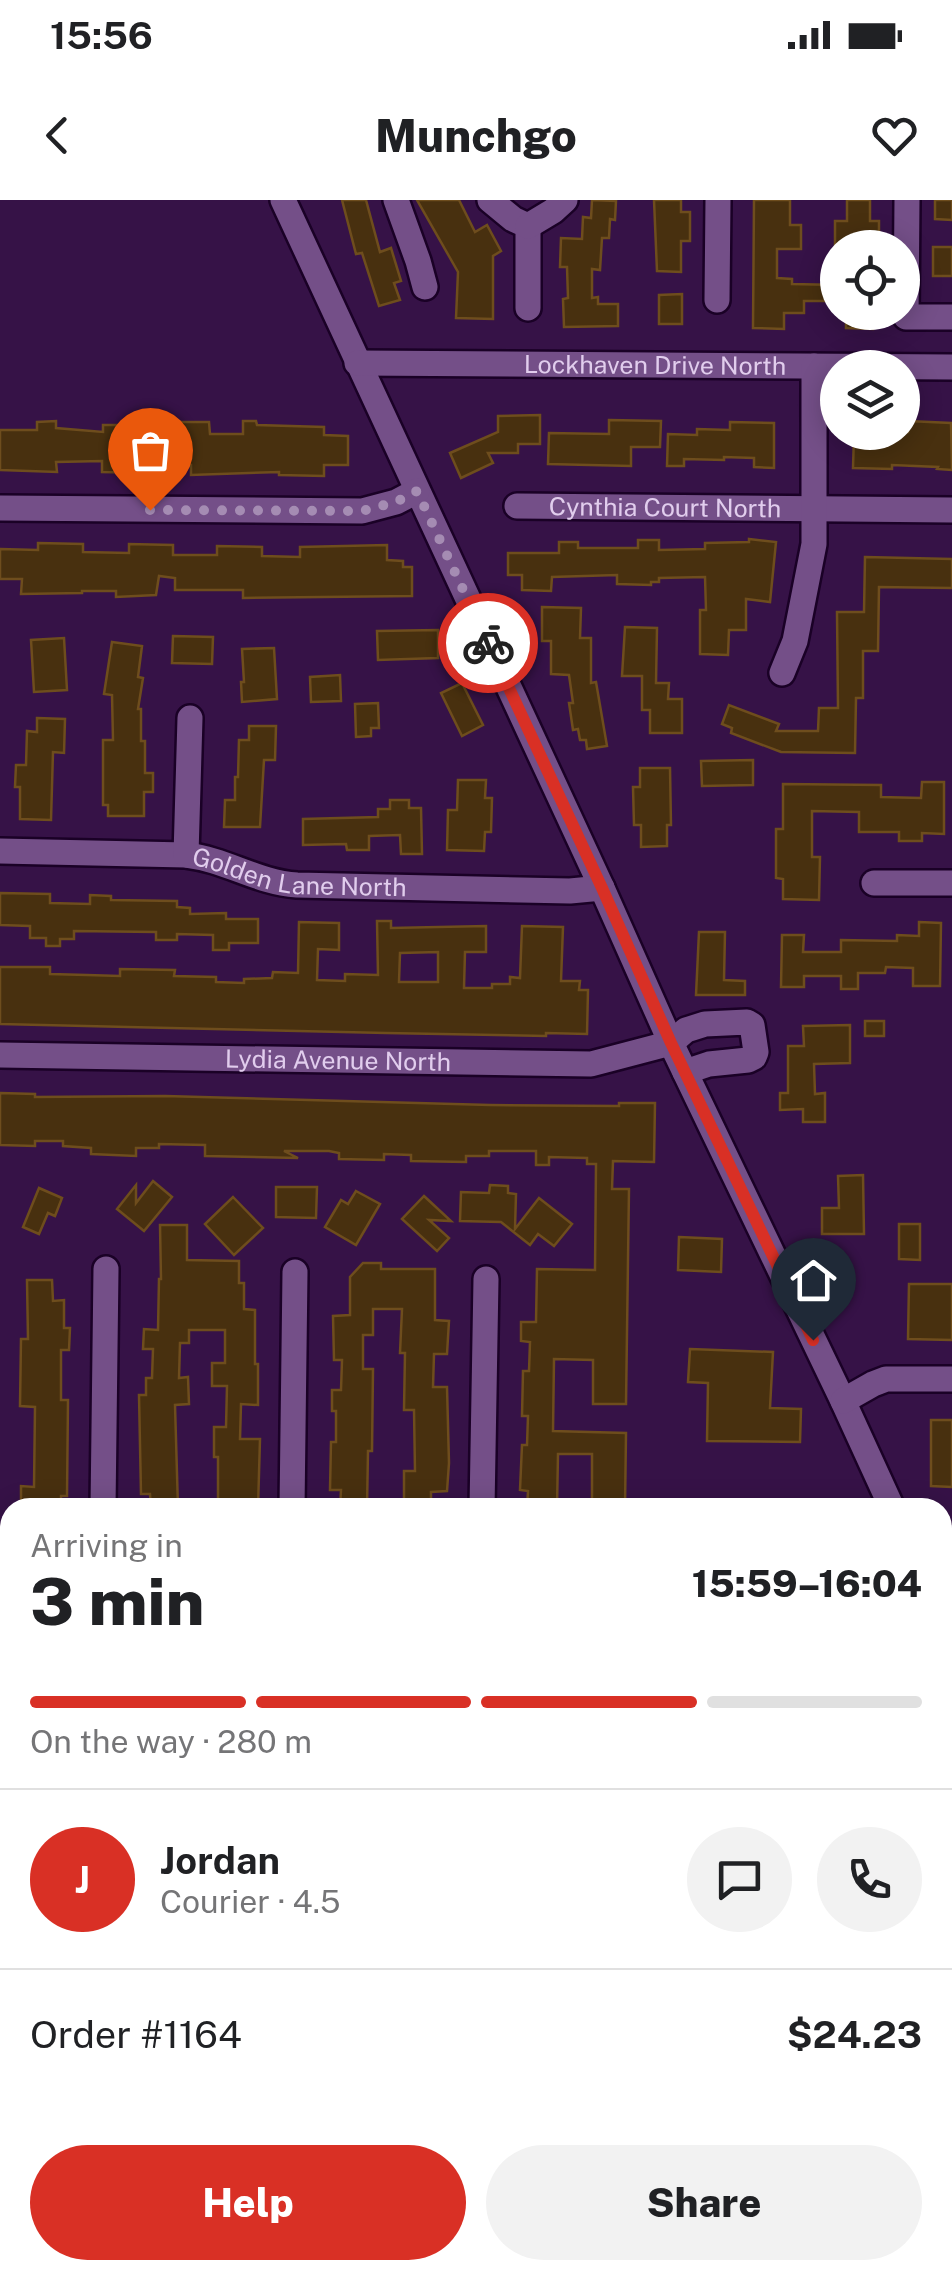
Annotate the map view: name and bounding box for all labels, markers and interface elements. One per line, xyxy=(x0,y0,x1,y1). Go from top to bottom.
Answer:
text: 15:56 xyxy=(50,13,153,58)
icon: back xyxy=(30,108,85,163)
icon: heart xyxy=(867,108,922,163)
text: Munchgo xyxy=(375,109,577,162)
map controls xyxy=(820,230,920,450)
button: locate xyxy=(820,230,920,330)
street label: Lockhaven Drive North xyxy=(524,349,786,381)
button: layers xyxy=(820,350,920,450)
pin xyxy=(108,408,193,511)
icon: bag xyxy=(123,423,178,478)
street label: Cynthia Court North xyxy=(549,491,781,523)
courier xyxy=(438,593,538,693)
icon: bike xyxy=(461,616,516,671)
street label: Golden Lane North xyxy=(190,841,407,902)
street label: Lydia Avenue North xyxy=(225,1043,451,1077)
pin xyxy=(771,1238,856,1341)
icon: home xyxy=(786,1253,841,1308)
text: Arriving in xyxy=(30,1527,183,1564)
text: 15:59–16:04 xyxy=(692,1561,922,1606)
text: 3 min xyxy=(30,1563,205,1640)
text: On the way · 280 m xyxy=(30,1723,312,1760)
button: chat xyxy=(687,1827,792,1932)
button: phone xyxy=(817,1827,922,1932)
text: Jordan xyxy=(160,1838,280,1883)
text: J xyxy=(75,1857,90,1902)
text: Courier · 4.5 xyxy=(160,1883,340,1920)
text: Order #1164 xyxy=(30,2012,242,2057)
text: $24.23 xyxy=(787,2012,922,2057)
button: Help xyxy=(30,2145,466,2260)
button: Share xyxy=(486,2145,922,2260)

